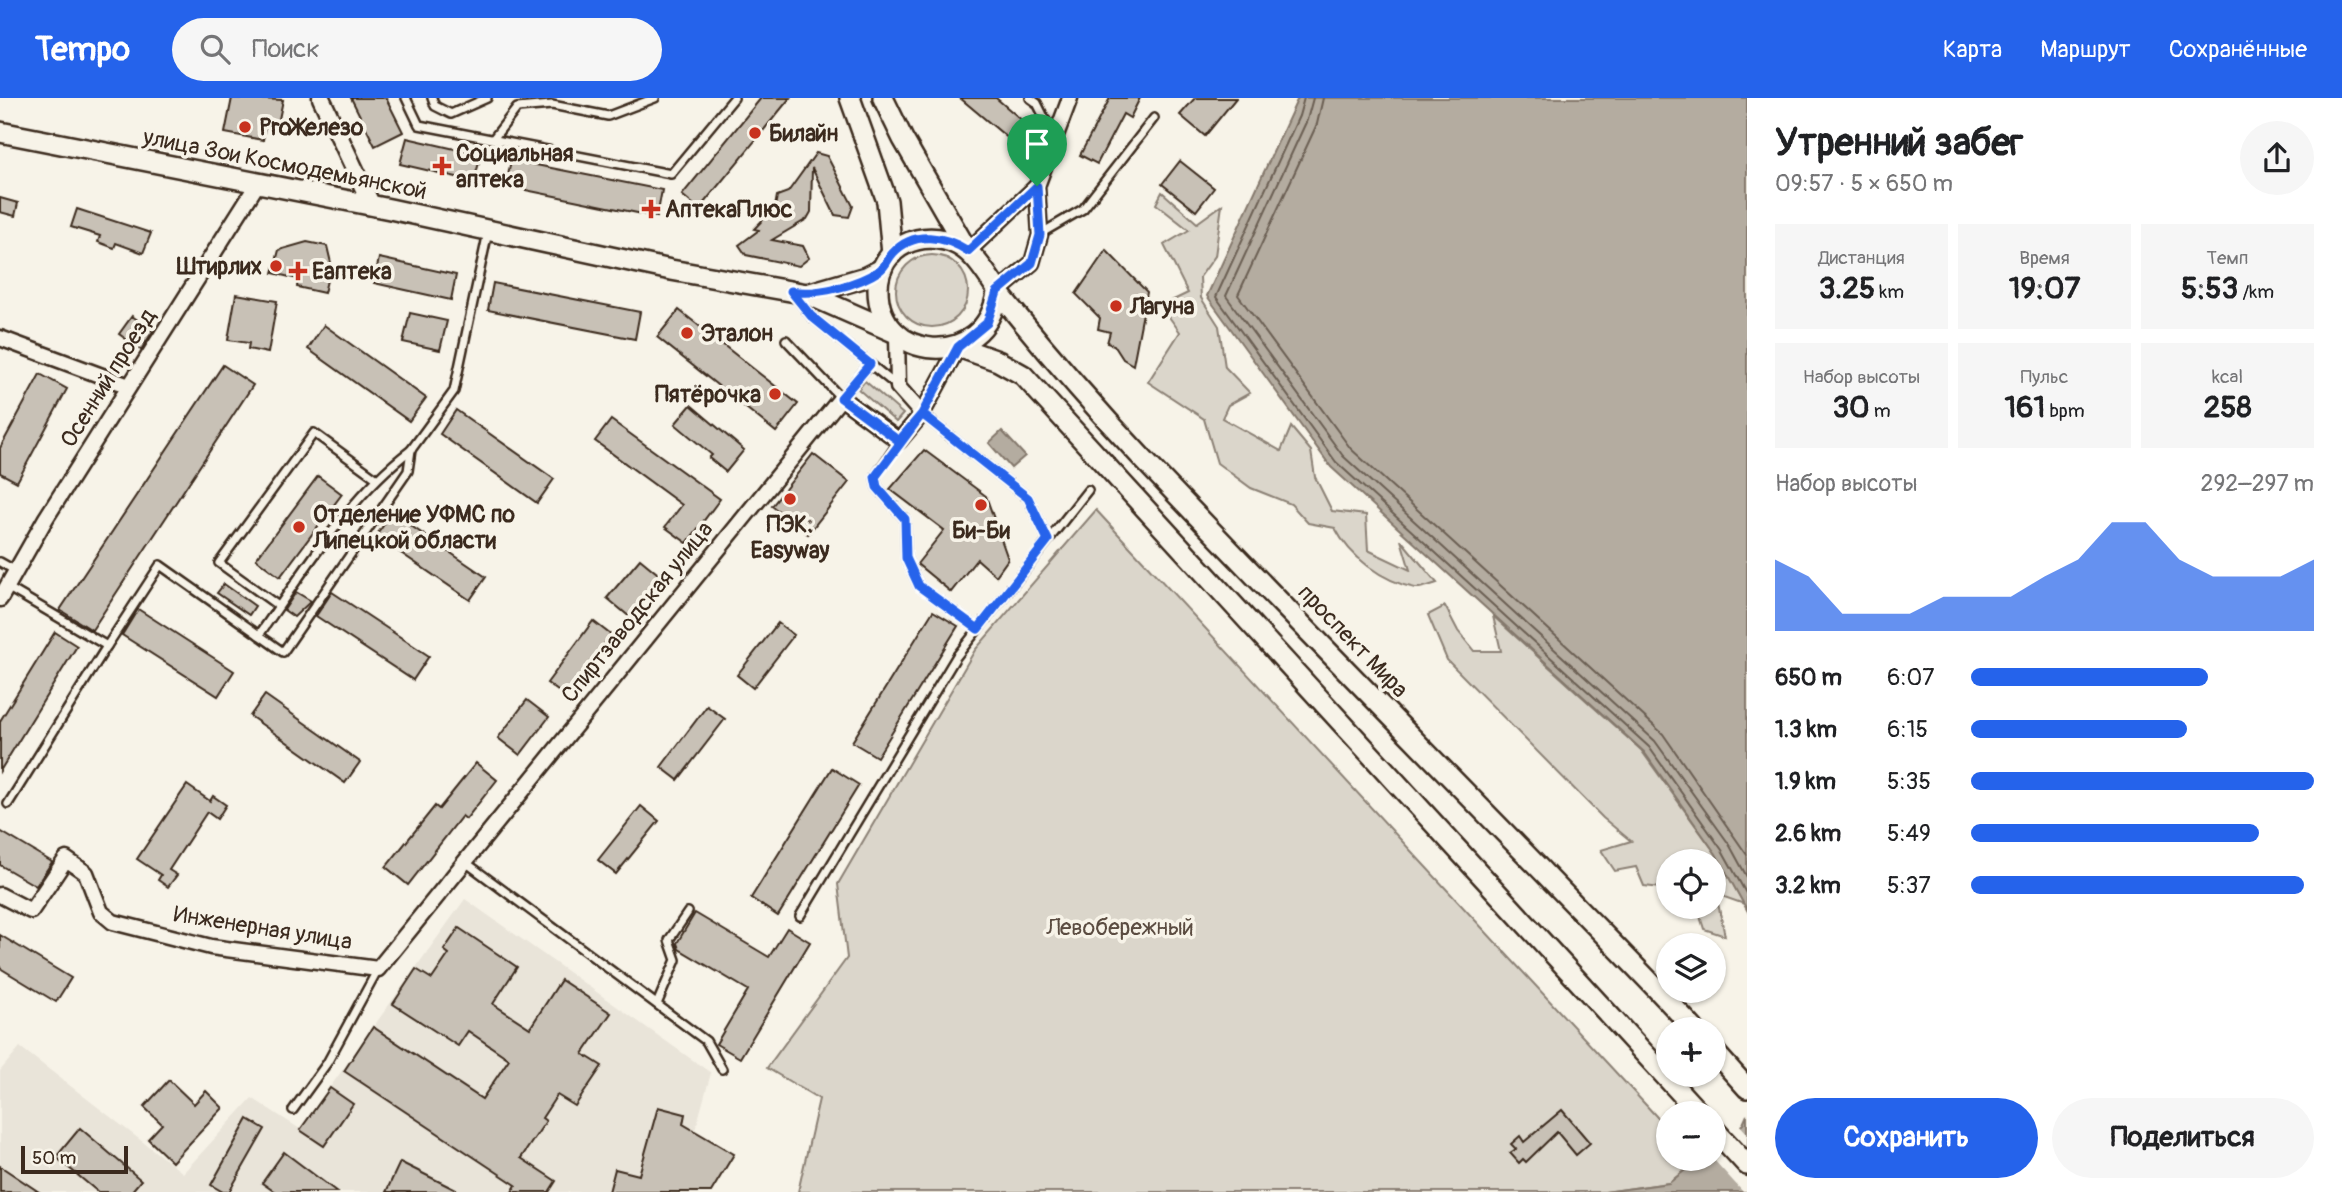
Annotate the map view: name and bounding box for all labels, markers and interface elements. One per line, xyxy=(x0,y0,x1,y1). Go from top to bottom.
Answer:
search box xyxy=(172,18,662,81)
text: Tempo xyxy=(35,29,130,70)
icon: search xyxy=(196,30,234,68)
text: Поиск xyxy=(252,33,320,65)
text: Карта xyxy=(1943,35,2002,64)
text: Маршрут xyxy=(2040,35,2131,64)
text: Сохранённые xyxy=(2169,35,2307,64)
place label: ProЖелезо xyxy=(259,113,364,142)
pin xyxy=(1007,114,1067,186)
marker: ProЖелезо xyxy=(237,119,253,135)
place label: Билайн xyxy=(769,119,838,148)
text: Утренний забег xyxy=(1775,119,2023,167)
button: share xyxy=(2240,121,2314,195)
street label: улица Зои Космодемьянской xyxy=(140,122,429,206)
marker: Билайн xyxy=(747,125,763,141)
icon: arrive xyxy=(1018,125,1056,163)
place label: Социальная аптека xyxy=(456,139,574,194)
marker: Социальная аптека xyxy=(434,158,450,174)
text: 09:57 · 5 × 650 m xyxy=(1775,169,1953,198)
place label: АптекаПлюс xyxy=(665,195,793,224)
marker: АптекаПлюс xyxy=(643,201,659,217)
text: Дистанция xyxy=(1818,246,1905,270)
text: Время xyxy=(2019,246,2070,270)
text: Темп xyxy=(2206,246,2249,270)
place label: Штирлих xyxy=(176,252,262,281)
place label: Еаптека xyxy=(312,257,392,286)
marker: Штирлих xyxy=(268,258,284,274)
marker: Еаптека xyxy=(290,263,306,279)
text: 3.25 xyxy=(1819,270,1875,307)
text: 19:07 xyxy=(2009,270,2080,307)
text: 5:53 xyxy=(2181,270,2238,307)
text: km xyxy=(1875,280,1904,304)
text: /km xyxy=(2238,280,2274,304)
place label: Лагуна xyxy=(1129,292,1195,321)
marker: Лагуна xyxy=(1108,298,1124,314)
street label: Осенний проезд xyxy=(54,303,162,453)
place label: Эталон xyxy=(701,319,773,348)
marker: Эталон xyxy=(679,325,695,341)
text: Набор высоты xyxy=(1803,365,1920,389)
text: Пульс xyxy=(2021,365,2068,389)
text: kcal xyxy=(2212,365,2243,389)
place label: Пятёрочка xyxy=(655,380,761,409)
marker: Пятёрочка xyxy=(767,386,783,402)
text: 30 xyxy=(1832,389,1870,426)
text: 161 xyxy=(2004,389,2045,426)
text: 258 xyxy=(2203,389,2252,426)
text: m xyxy=(1870,399,1891,423)
text: bpm xyxy=(2045,399,2085,423)
text: Набор высоты xyxy=(1775,469,1917,498)
text: 292–297 m xyxy=(2201,469,2314,498)
marker: ПЭК: Easyway xyxy=(782,491,798,507)
marker: Би-Би xyxy=(973,497,989,513)
place label: Отделение УФМС по Липецкой области xyxy=(312,500,515,555)
place label: ПЭК: Easyway xyxy=(751,510,830,565)
street label: Спиртзаводская улица xyxy=(555,515,719,709)
place label: Би-Би xyxy=(952,516,1011,545)
marker: Отделение УФМС по Липецкой области xyxy=(291,519,307,535)
street label: проспект Мира xyxy=(1292,578,1414,704)
text: 650 m xyxy=(1775,663,1842,692)
text: 6:07 xyxy=(1887,663,1934,692)
text: 1.3 km xyxy=(1775,715,1837,744)
text: 6:15 xyxy=(1887,715,1928,744)
text: 1.9 km xyxy=(1775,767,1836,796)
text: 5:35 xyxy=(1887,767,1931,796)
text: 2.6 km xyxy=(1775,819,1841,848)
text: 5:49 xyxy=(1887,819,1931,848)
map controls xyxy=(1656,849,1726,1171)
button: locate xyxy=(1656,849,1726,919)
text: 3.2 km xyxy=(1775,871,1841,900)
text: 5:37 xyxy=(1887,871,1931,900)
street label: Инженерная улица xyxy=(172,900,354,956)
park label: Левобережный xyxy=(1045,913,1194,942)
button: layers xyxy=(1656,933,1726,1003)
button: + xyxy=(1656,1017,1726,1087)
button: Сохранить xyxy=(1775,1098,2038,1178)
button: Поделиться xyxy=(2052,1098,2314,1178)
button: − xyxy=(1656,1101,1726,1171)
scale bar xyxy=(21,1143,128,1175)
text: 50 m xyxy=(32,1146,76,1170)

